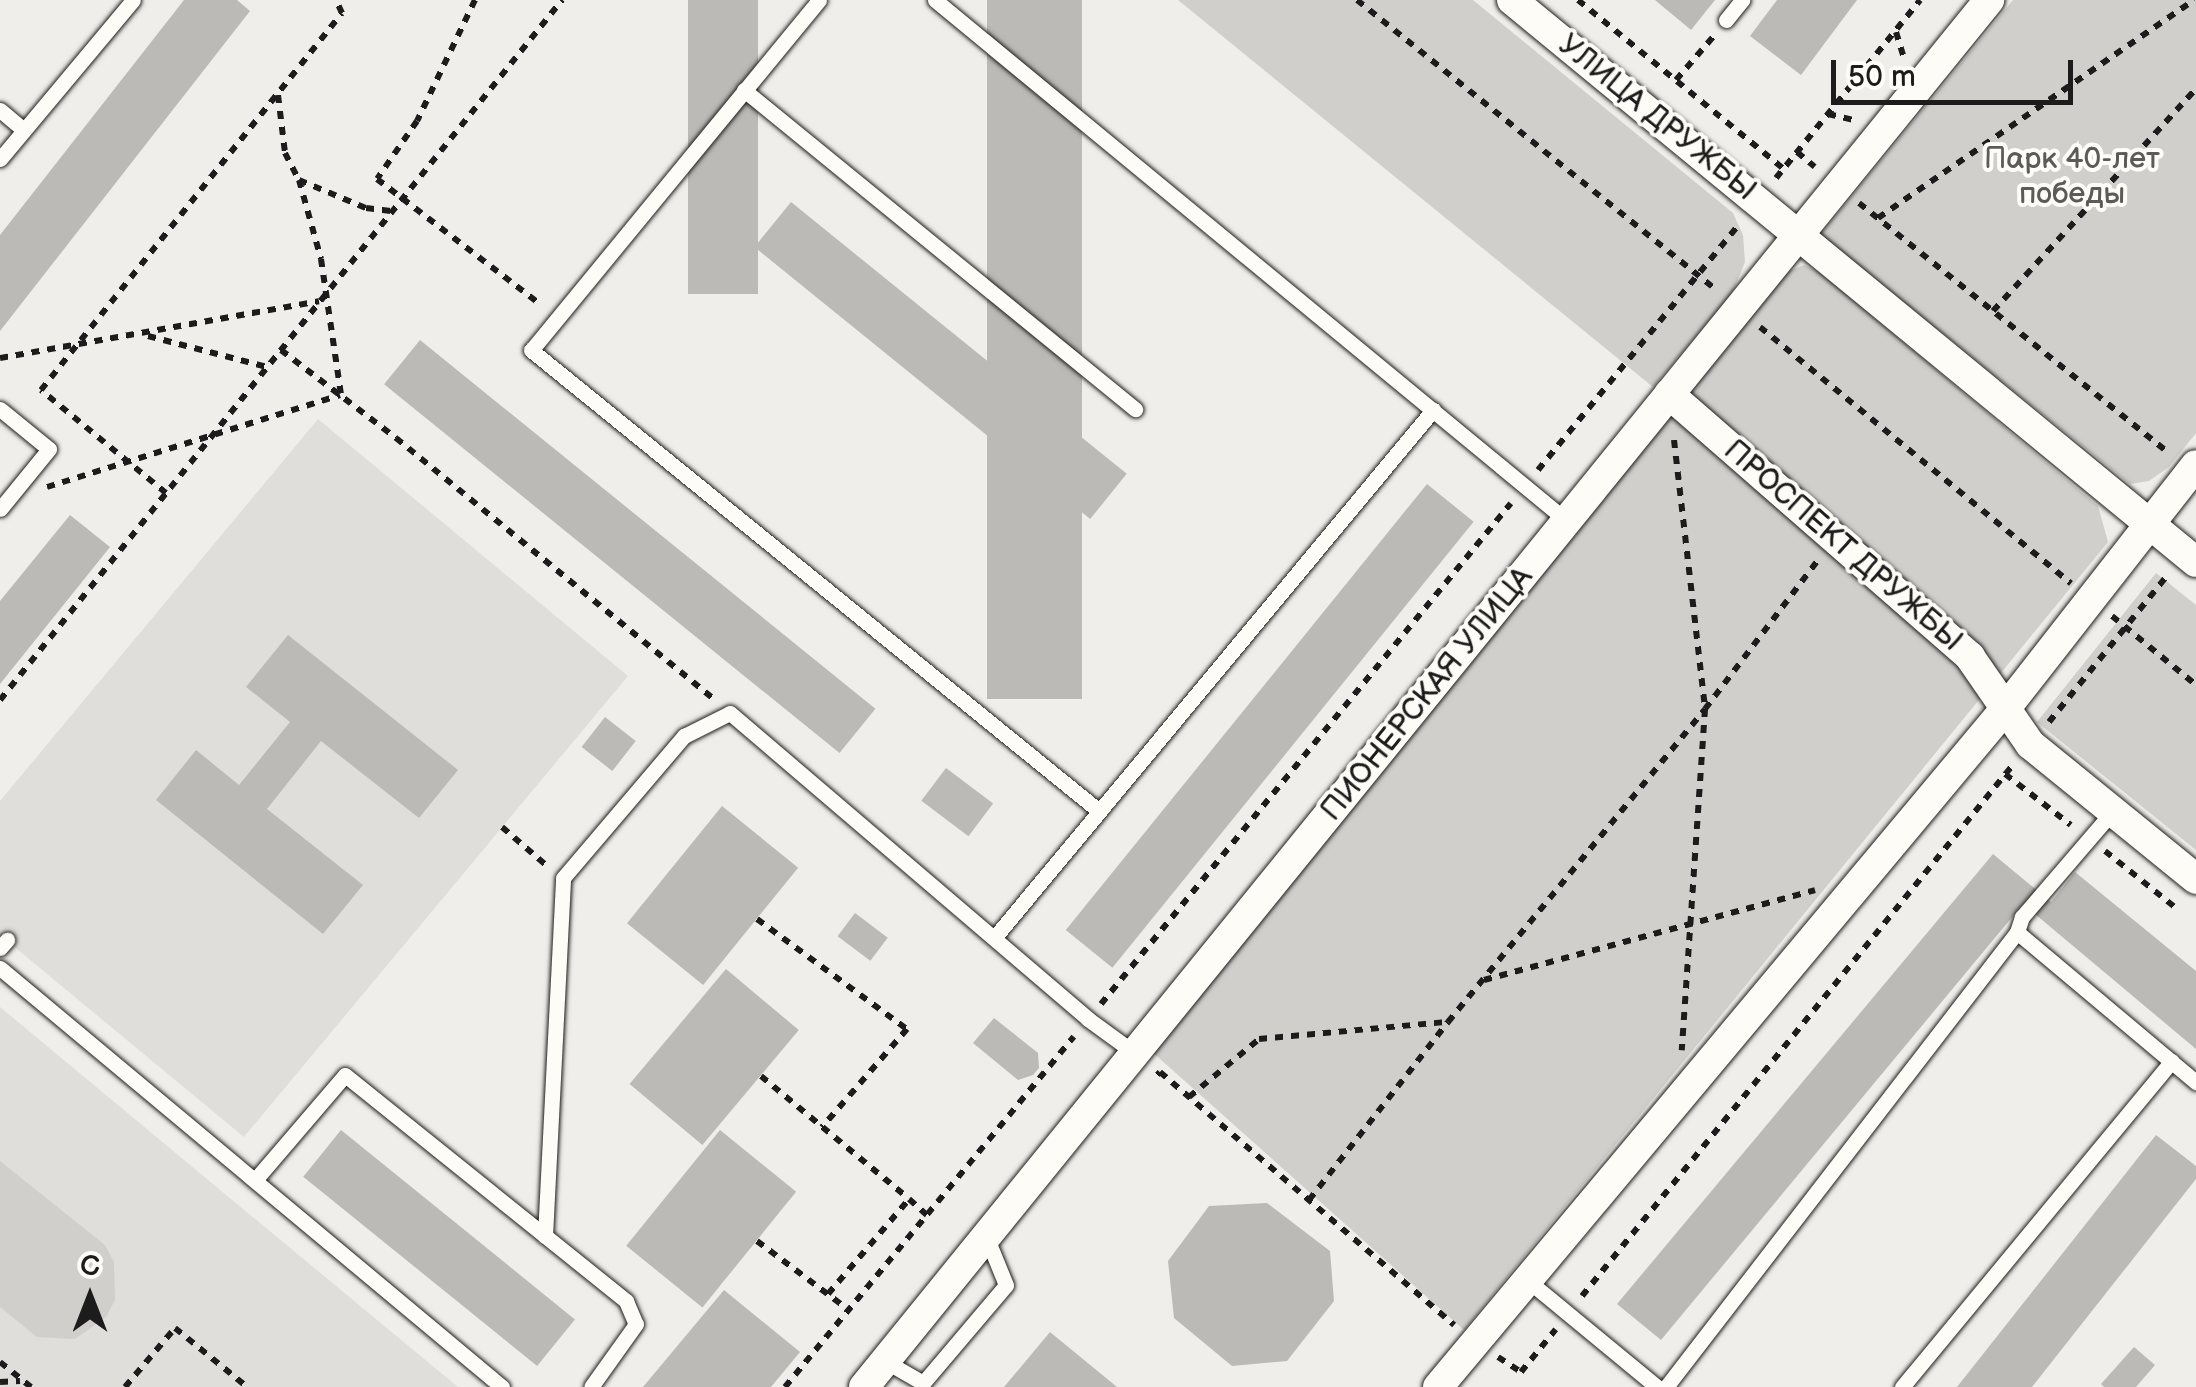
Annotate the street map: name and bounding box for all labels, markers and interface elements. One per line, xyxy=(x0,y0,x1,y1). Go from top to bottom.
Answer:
street label: УЛИЦА ДРУЖБЫ xyxy=(1551,27,1763,209)
scale bar xyxy=(1836,40,2078,102)
text: 50 m xyxy=(1848,59,1916,95)
park label: Парк 40-лет победы xyxy=(1984,141,2160,212)
street label: ПРОСПЕКТ ДРУЖБЫ xyxy=(1716,433,1970,659)
street label: ПИОНЕРСКАЯ УЛИЦА xyxy=(1314,560,1540,828)
north arrow xyxy=(40,1247,140,1347)
text: С xyxy=(80,1250,100,1283)

